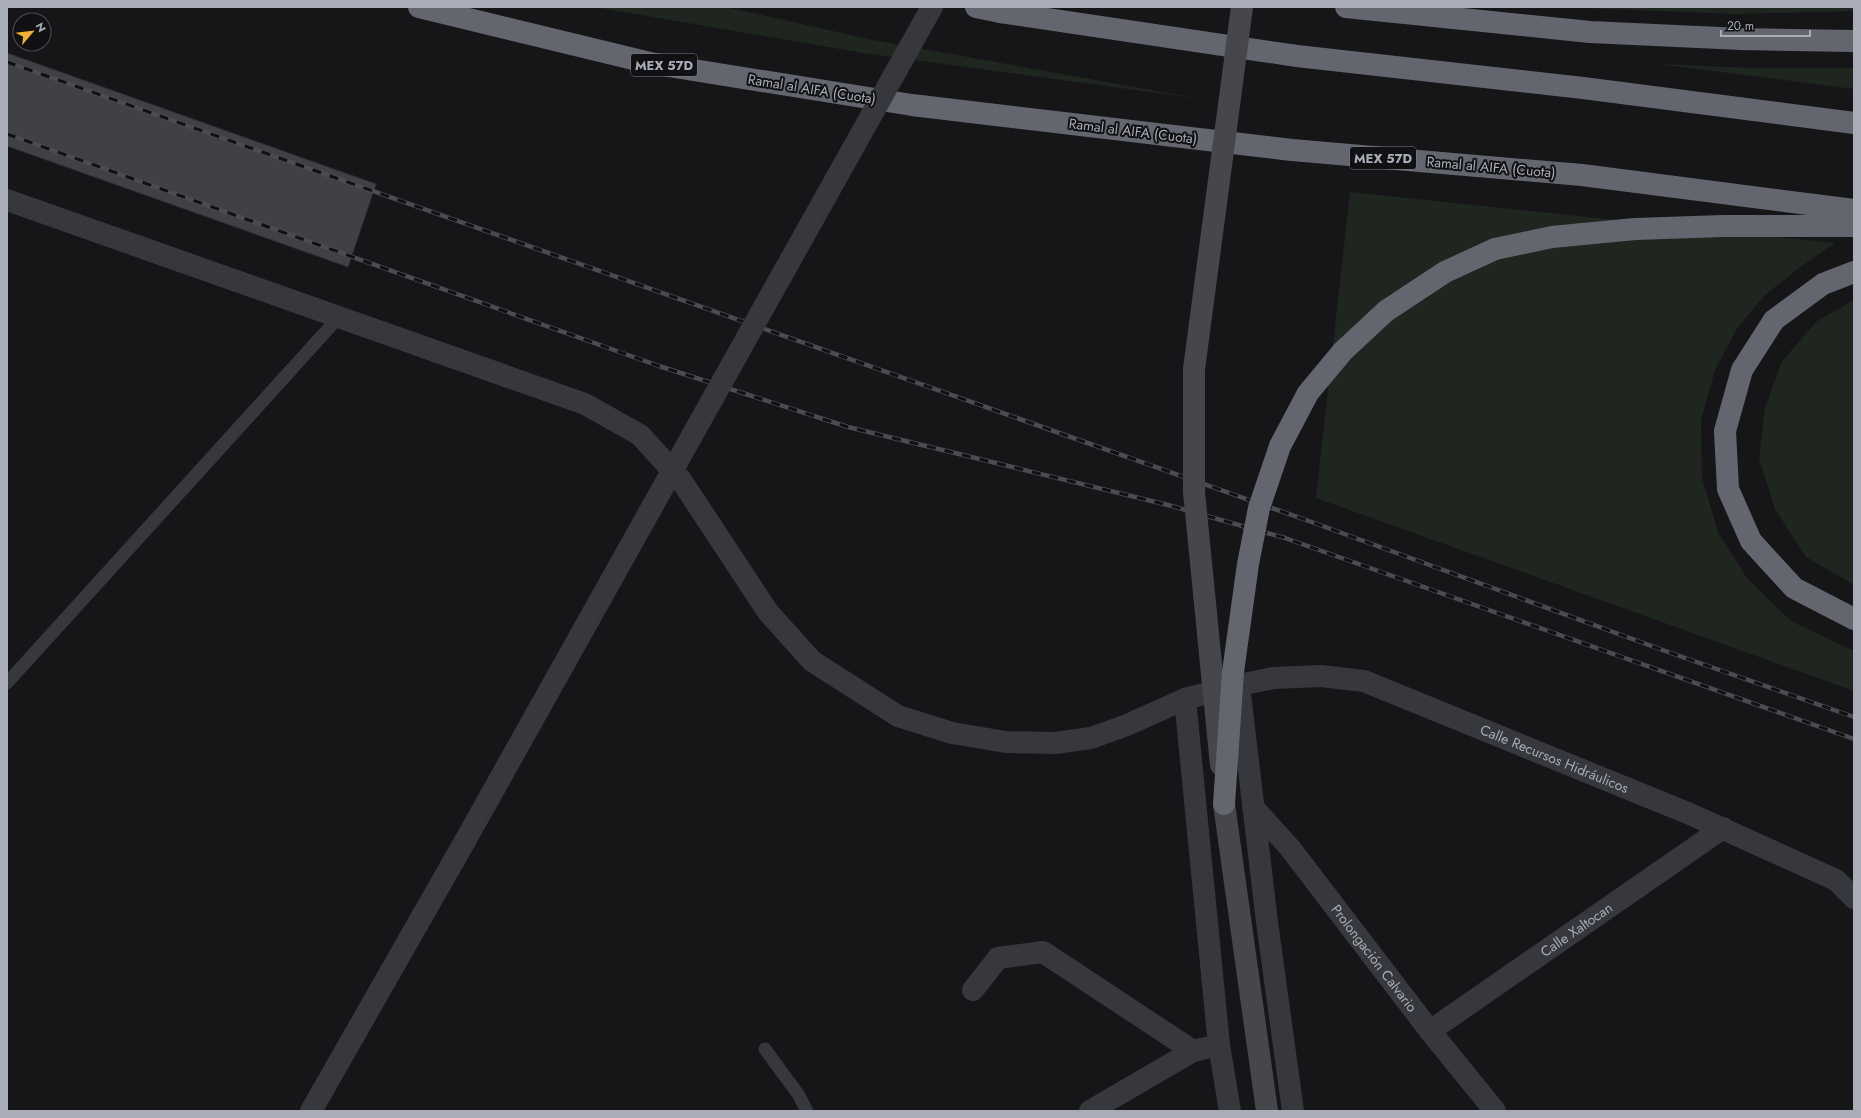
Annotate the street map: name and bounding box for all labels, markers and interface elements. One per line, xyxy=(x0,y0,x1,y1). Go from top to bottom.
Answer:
north arrow xyxy=(12,12,52,52)
scale bar xyxy=(1721,12,1810,38)
text: 20 m xyxy=(1727,17,1754,35)
text: N xyxy=(32,20,50,35)
road number: MEX 57D xyxy=(631,54,697,76)
street label: Ramal al AIFA (Cuota) xyxy=(747,69,877,109)
street label: Ramal al AIFA (Cuota) xyxy=(1068,113,1198,149)
road number: MEX 57D xyxy=(1350,147,1416,169)
street label: Ramal al AIFA (Cuota) xyxy=(1426,151,1556,183)
street label: Calle Recursos Hidráulicos xyxy=(1477,719,1632,798)
street label: Calle Xaltocan xyxy=(1536,898,1616,962)
street label: Prolongación Calvario xyxy=(1327,900,1422,1016)

